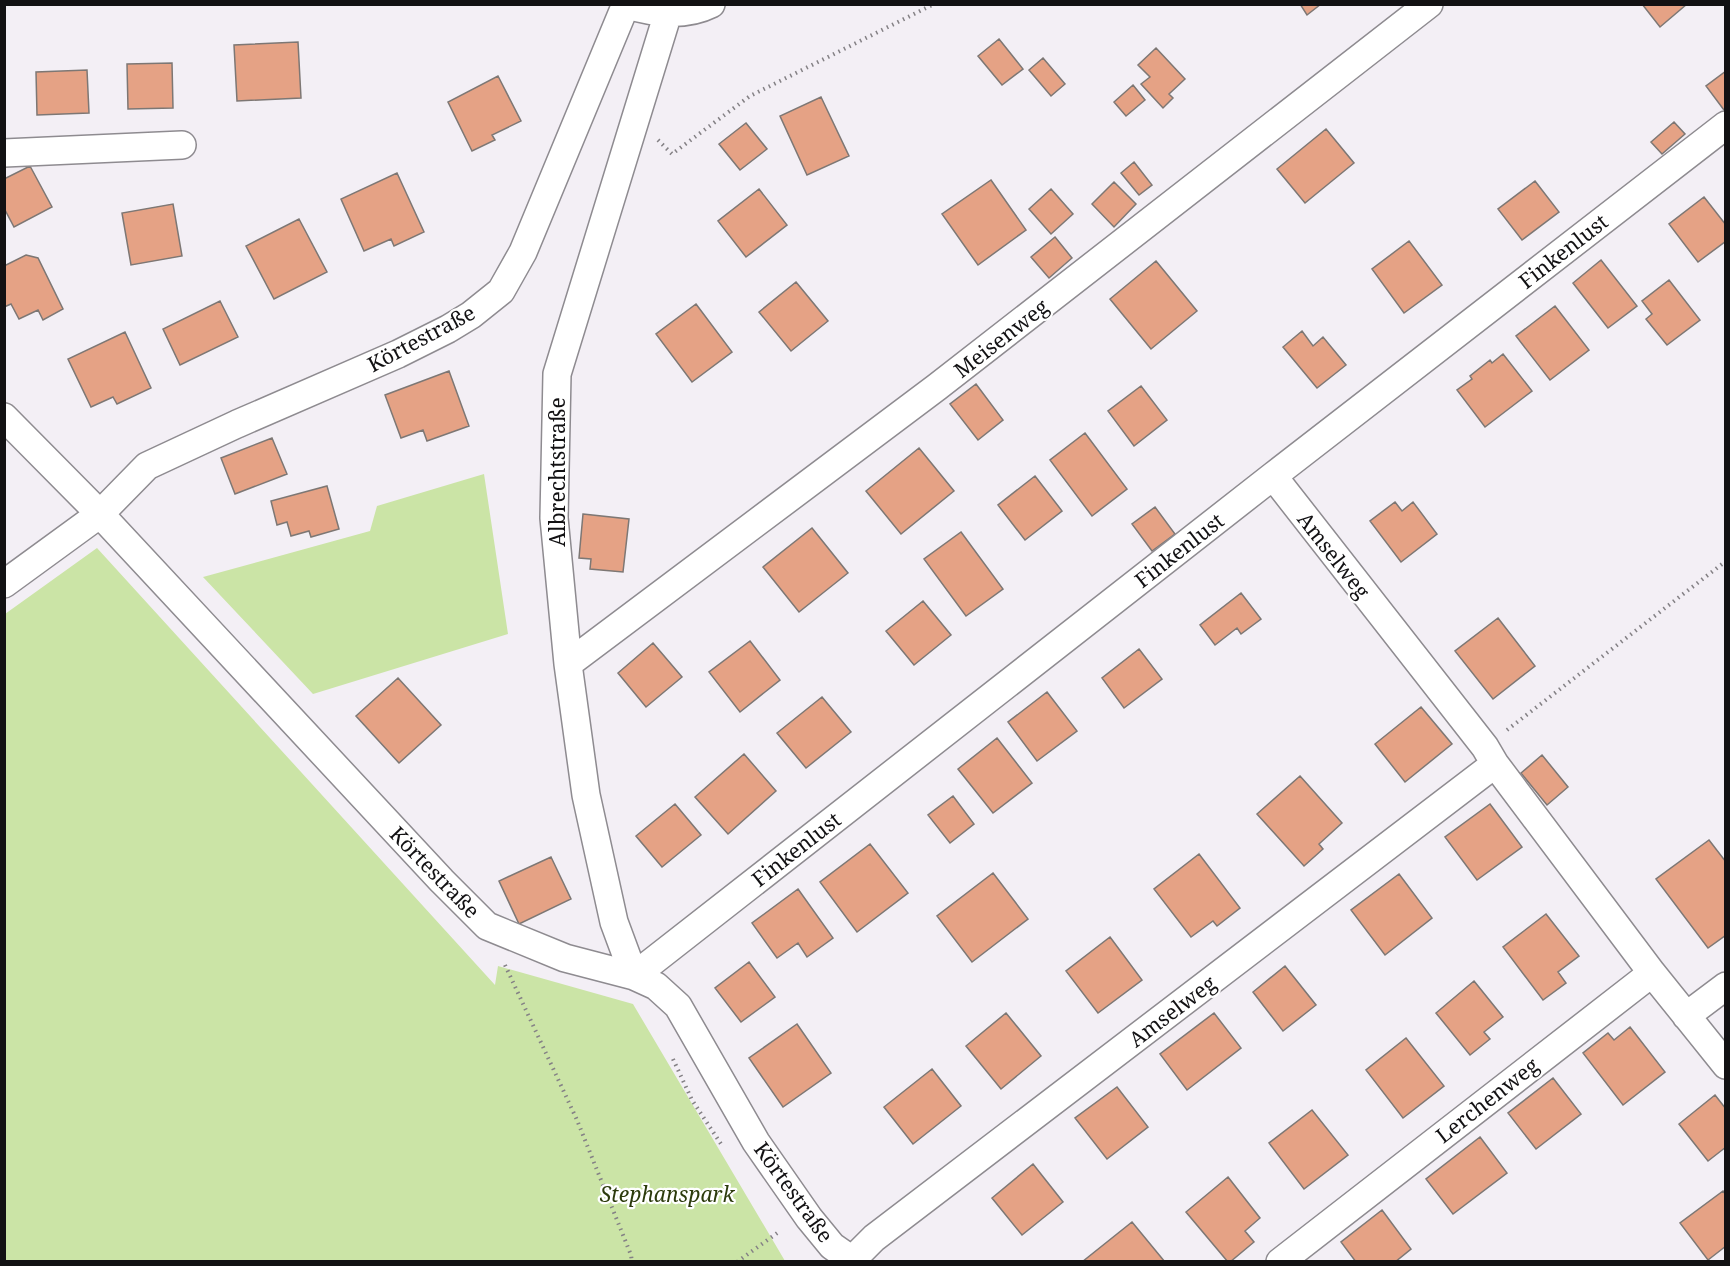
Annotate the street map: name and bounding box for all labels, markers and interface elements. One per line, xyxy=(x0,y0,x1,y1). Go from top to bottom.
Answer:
street label: Finkenlust xyxy=(1513,207,1613,295)
street label: Meisenweg xyxy=(948,292,1055,384)
street label: Körtestraße xyxy=(362,298,480,378)
street label: Albrechtstraße xyxy=(543,397,571,547)
street label: Finkenlust xyxy=(1129,506,1229,594)
street label: Amselweg xyxy=(1291,506,1377,605)
street label: Finkenlust xyxy=(746,805,846,893)
street label: Körtestraße xyxy=(384,820,486,924)
street label: Amselweg xyxy=(1123,969,1222,1053)
street label: Lerchenweg xyxy=(1430,1051,1545,1149)
street label: Körtestraße xyxy=(748,1136,840,1248)
park label: Stephanspark xyxy=(600,1180,735,1208)

